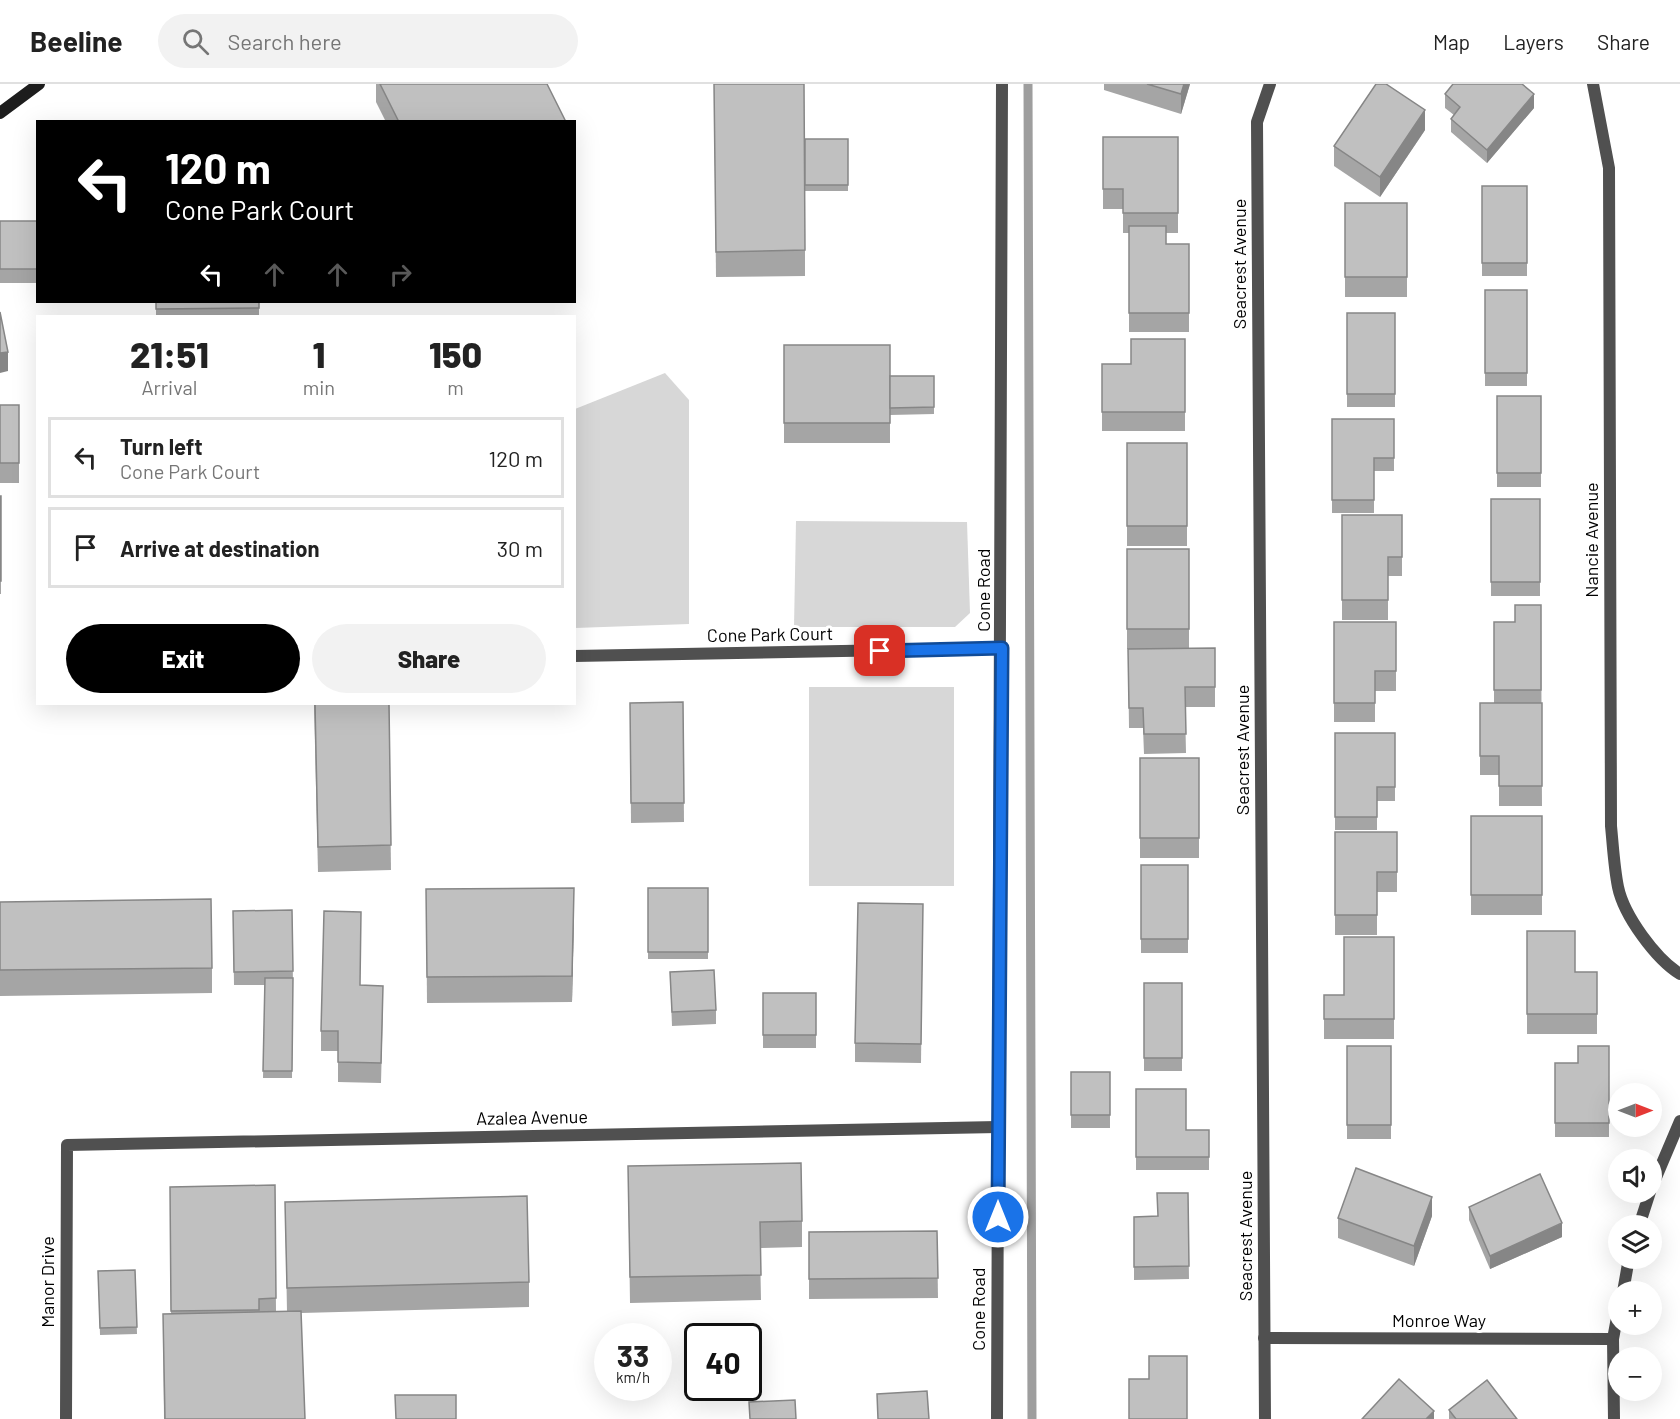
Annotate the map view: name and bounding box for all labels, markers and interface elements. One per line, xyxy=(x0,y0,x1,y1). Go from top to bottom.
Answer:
search box xyxy=(158,14,578,68)
text: Beeline xyxy=(30,24,122,58)
icon: search xyxy=(179,25,212,58)
text: Search here xyxy=(227,28,342,54)
text: Map xyxy=(1433,29,1470,54)
text: Layers xyxy=(1503,29,1564,54)
text: Share xyxy=(1597,29,1650,54)
text: 120 m xyxy=(165,142,271,192)
icon: left xyxy=(66,144,144,222)
text: Cone Park Court xyxy=(165,193,354,225)
street label: Seacrest Avenue xyxy=(1228,199,1250,329)
icon: left xyxy=(195,258,228,291)
icon: ahead xyxy=(258,258,291,291)
icon: ahead xyxy=(321,258,354,291)
icon: right xyxy=(384,258,417,291)
text: 21:51 xyxy=(130,332,209,375)
text: 1 xyxy=(313,332,325,375)
text: 150 xyxy=(429,332,482,375)
text: Arrival xyxy=(141,375,197,399)
text: min xyxy=(303,375,335,399)
text: m xyxy=(447,375,464,399)
text: Turn left xyxy=(120,433,203,459)
icon: left xyxy=(69,441,102,474)
text: 120 m xyxy=(488,445,543,471)
text: Cone Park Court xyxy=(120,459,260,483)
street label: Nancie Avenue xyxy=(1580,482,1602,598)
icon: arrive xyxy=(69,531,102,564)
text: Arrive at destination xyxy=(120,535,319,561)
text: 30 m xyxy=(497,535,543,561)
street label: Cone Road xyxy=(972,548,994,632)
street label: Cone Park Court xyxy=(707,622,833,646)
button: Exit xyxy=(66,624,300,693)
button: Share xyxy=(312,624,546,693)
pin xyxy=(854,625,905,676)
icon: arrive xyxy=(863,634,896,667)
street label: Seacrest Avenue xyxy=(1231,685,1253,815)
north arrow xyxy=(1608,1083,1662,1137)
map controls xyxy=(1608,1083,1662,1401)
street label: Azalea Avenue xyxy=(476,1105,588,1129)
button: sound xyxy=(1608,1149,1662,1203)
street label: Seacrest Avenue xyxy=(1234,1171,1256,1301)
position arrow xyxy=(966,1185,1030,1249)
button: layers xyxy=(1608,1215,1662,1269)
street label: Manor Drive xyxy=(36,1236,58,1328)
street label: Cone Road xyxy=(967,1267,989,1351)
button: + xyxy=(1608,1281,1662,1335)
street label: Monroe Way xyxy=(1392,1309,1486,1331)
speed limit sign: 40 xyxy=(684,1323,762,1401)
text: 33 xyxy=(617,1337,649,1373)
button: − xyxy=(1608,1347,1662,1401)
text: km/h xyxy=(616,1368,650,1386)

